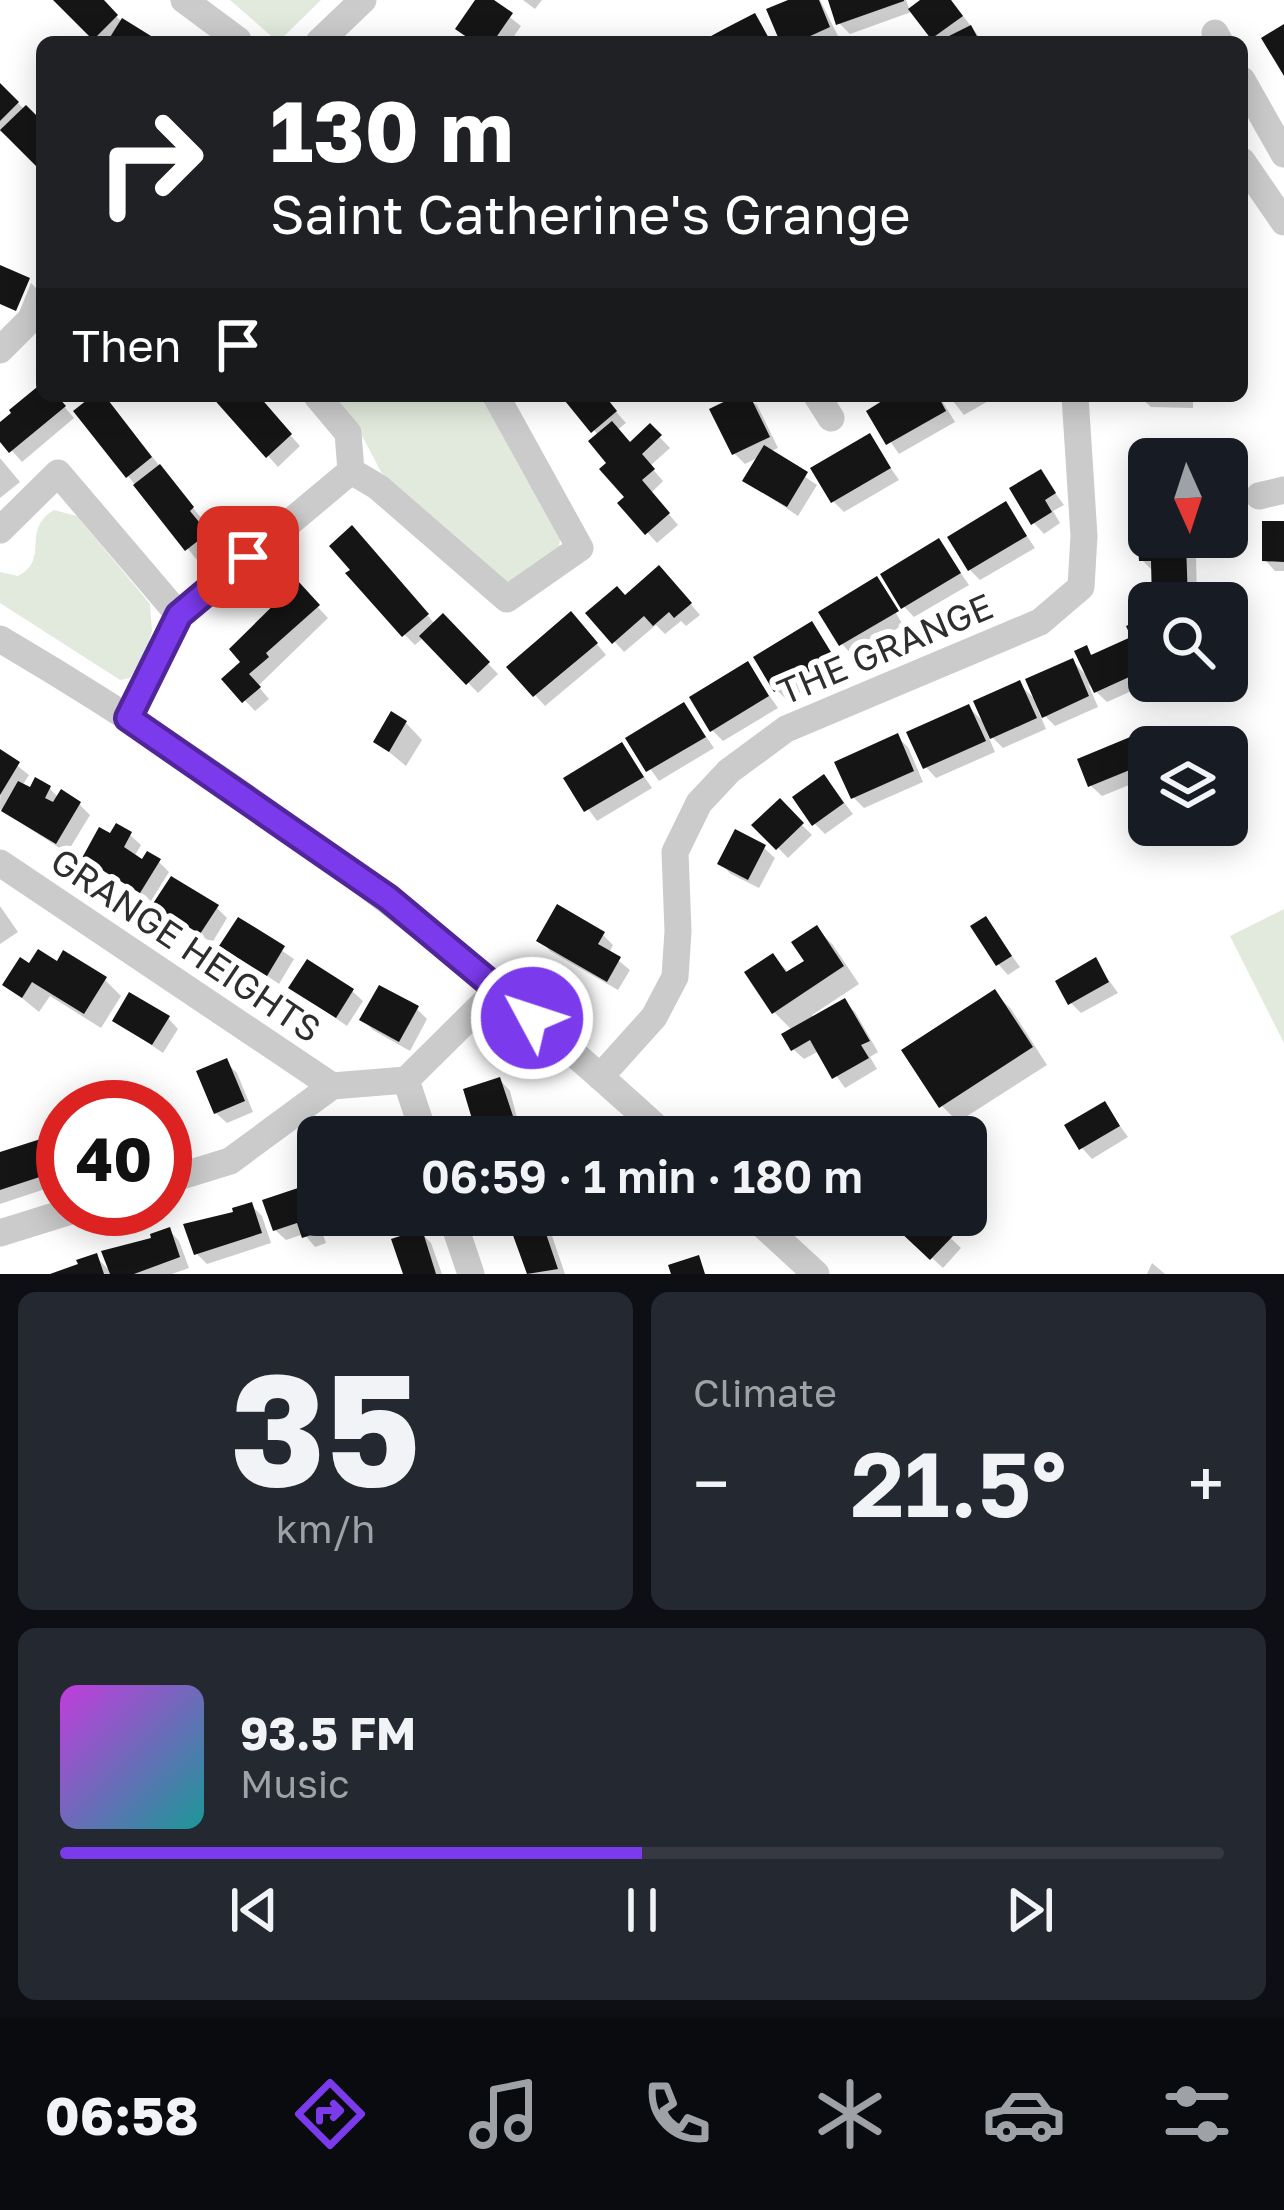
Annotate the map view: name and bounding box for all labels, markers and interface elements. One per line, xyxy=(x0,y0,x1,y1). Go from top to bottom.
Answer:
text: 130 m xyxy=(270,80,514,180)
icon: right xyxy=(72,84,228,240)
text: Saint Catherine's Grange xyxy=(270,181,911,246)
icon: arrive xyxy=(205,312,271,378)
text: Then xyxy=(72,318,181,372)
north arrow xyxy=(1128,438,1248,558)
map controls xyxy=(1128,438,1248,846)
pin xyxy=(197,506,299,608)
icon: arrive xyxy=(215,524,281,590)
button: search xyxy=(1128,582,1248,702)
street label: THE GRANGE xyxy=(771,584,999,713)
button: layers xyxy=(1128,726,1248,846)
street label: GRANGE HEIGHTS xyxy=(43,838,329,1051)
position arrow xyxy=(469,955,595,1081)
speed limit sign: 40 xyxy=(36,1080,192,1236)
text: 06:59 · 1 min · 180 m xyxy=(421,1149,863,1203)
text: 35 xyxy=(230,1333,421,1520)
text: Climate xyxy=(693,1369,837,1416)
text: 21.5° xyxy=(850,1429,1067,1537)
text: − xyxy=(693,1443,729,1523)
text: + xyxy=(1188,1443,1224,1523)
text: km/h xyxy=(276,1505,375,1552)
text: 93.5 FM xyxy=(240,1706,416,1760)
text: Music xyxy=(240,1760,350,1807)
icon: previous xyxy=(221,1877,287,1943)
icon: pause xyxy=(609,1877,675,1943)
icon: next xyxy=(997,1877,1063,1943)
icon: directions xyxy=(288,2072,372,2156)
icon: music xyxy=(462,2072,546,2156)
icon: phone xyxy=(635,2072,719,2156)
icon: climate xyxy=(808,2072,892,2156)
icon: car xyxy=(982,2072,1066,2156)
icon: filters xyxy=(1155,2072,1239,2156)
text: 06:58 xyxy=(45,2082,199,2147)

